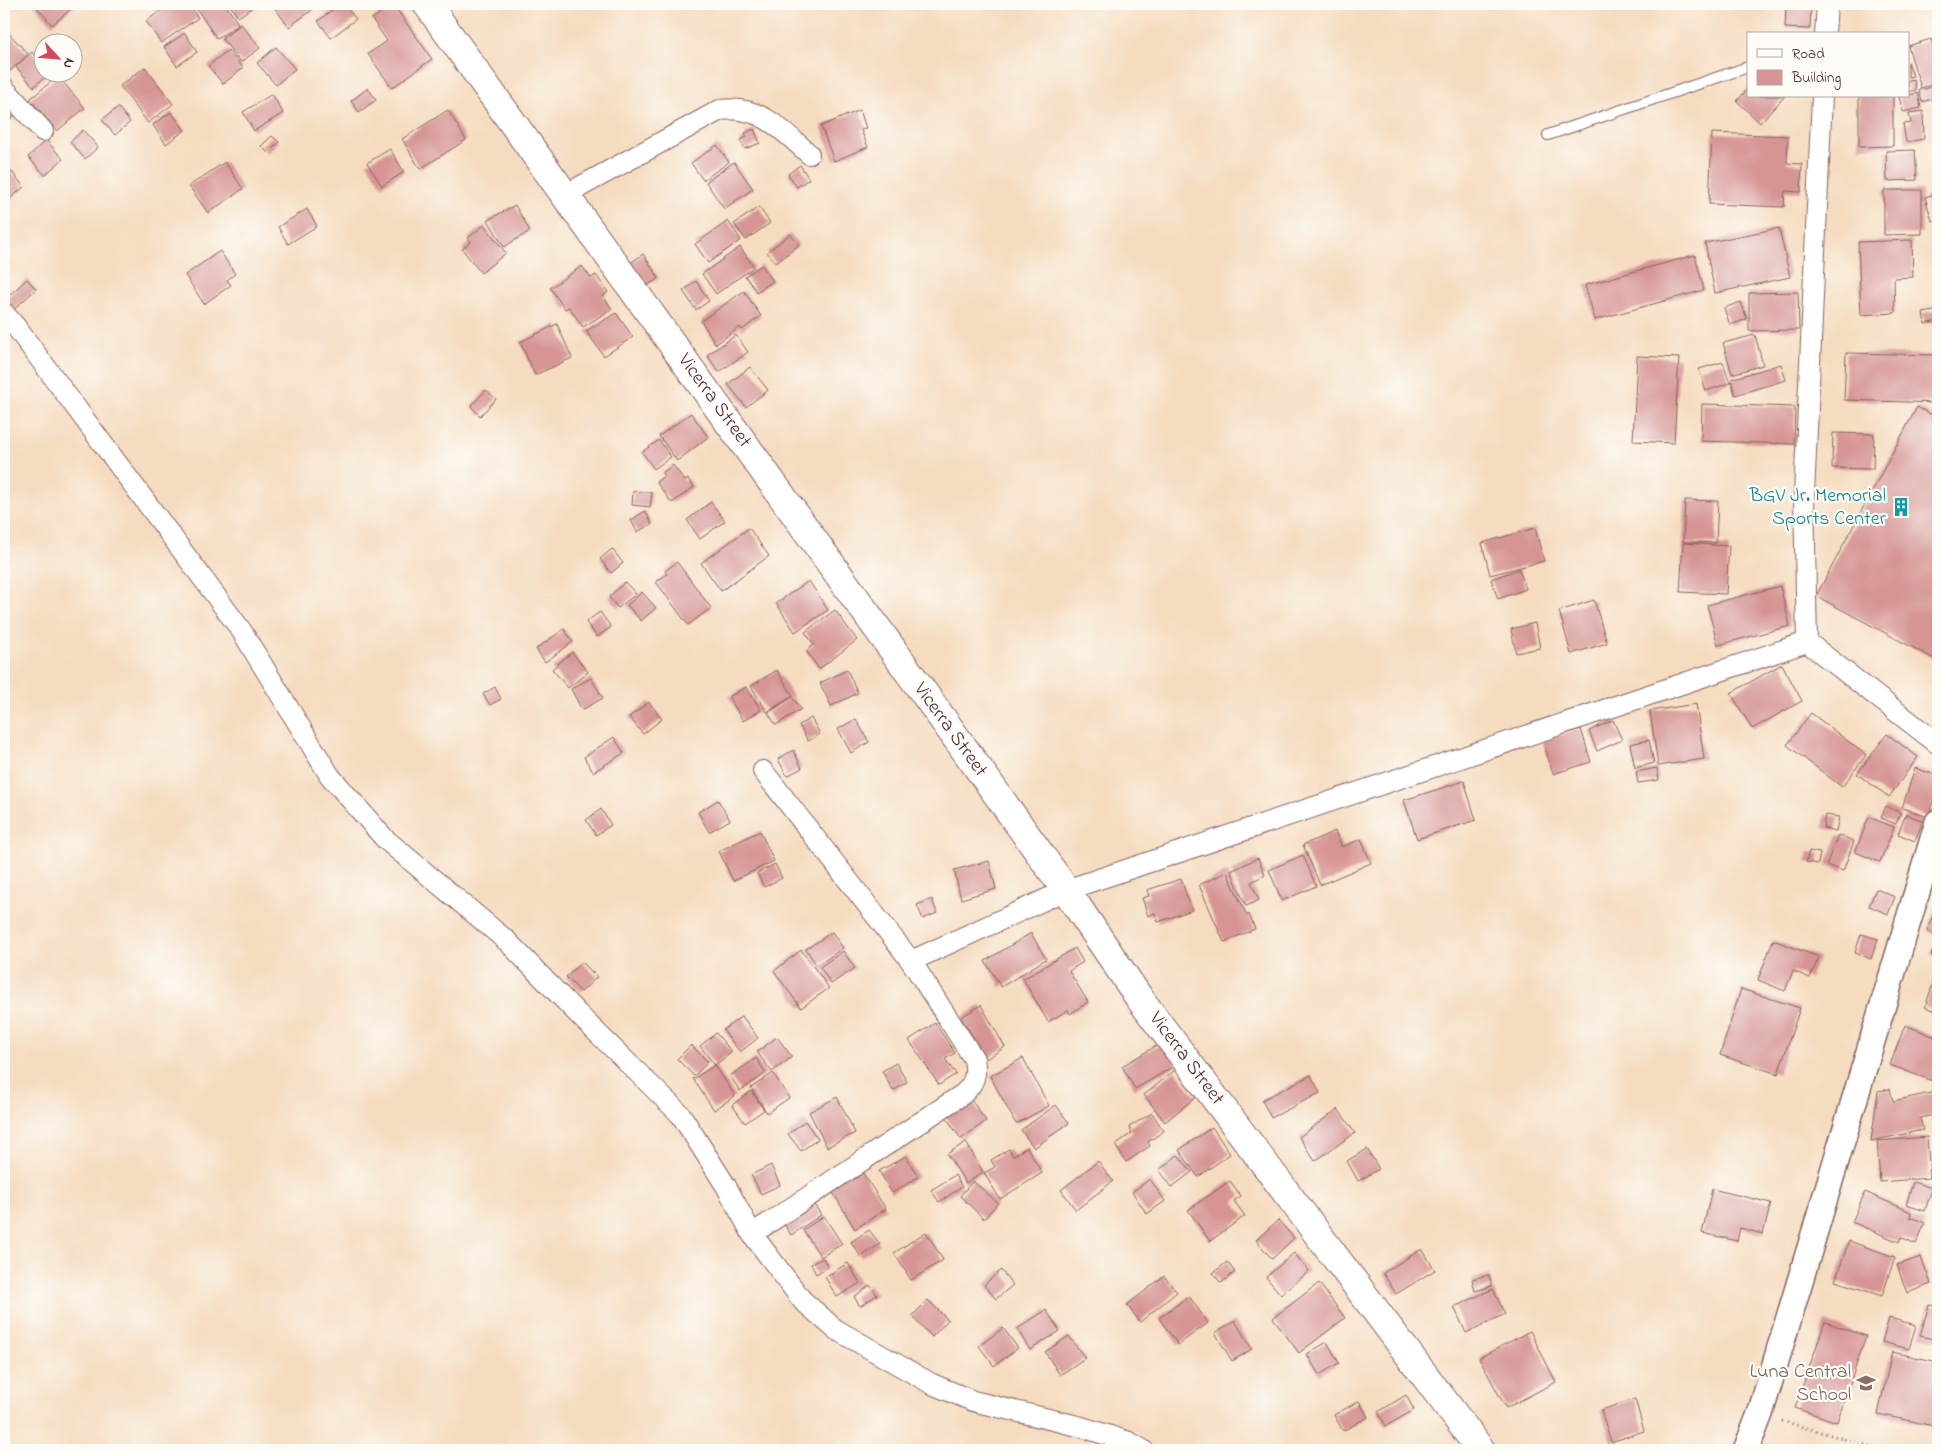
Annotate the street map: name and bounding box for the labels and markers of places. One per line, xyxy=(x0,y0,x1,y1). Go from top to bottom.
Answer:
place label: BGV Jr. Memorial Sports Center xyxy=(1749,482,1887,534)
building icon: BGV Jr. Memorial Sports Center xyxy=(1890,496,1912,518)
place label: Luna Central School xyxy=(1750,1358,1851,1410)
school or university icon: Luna Central School xyxy=(1855,1372,1877,1394)

